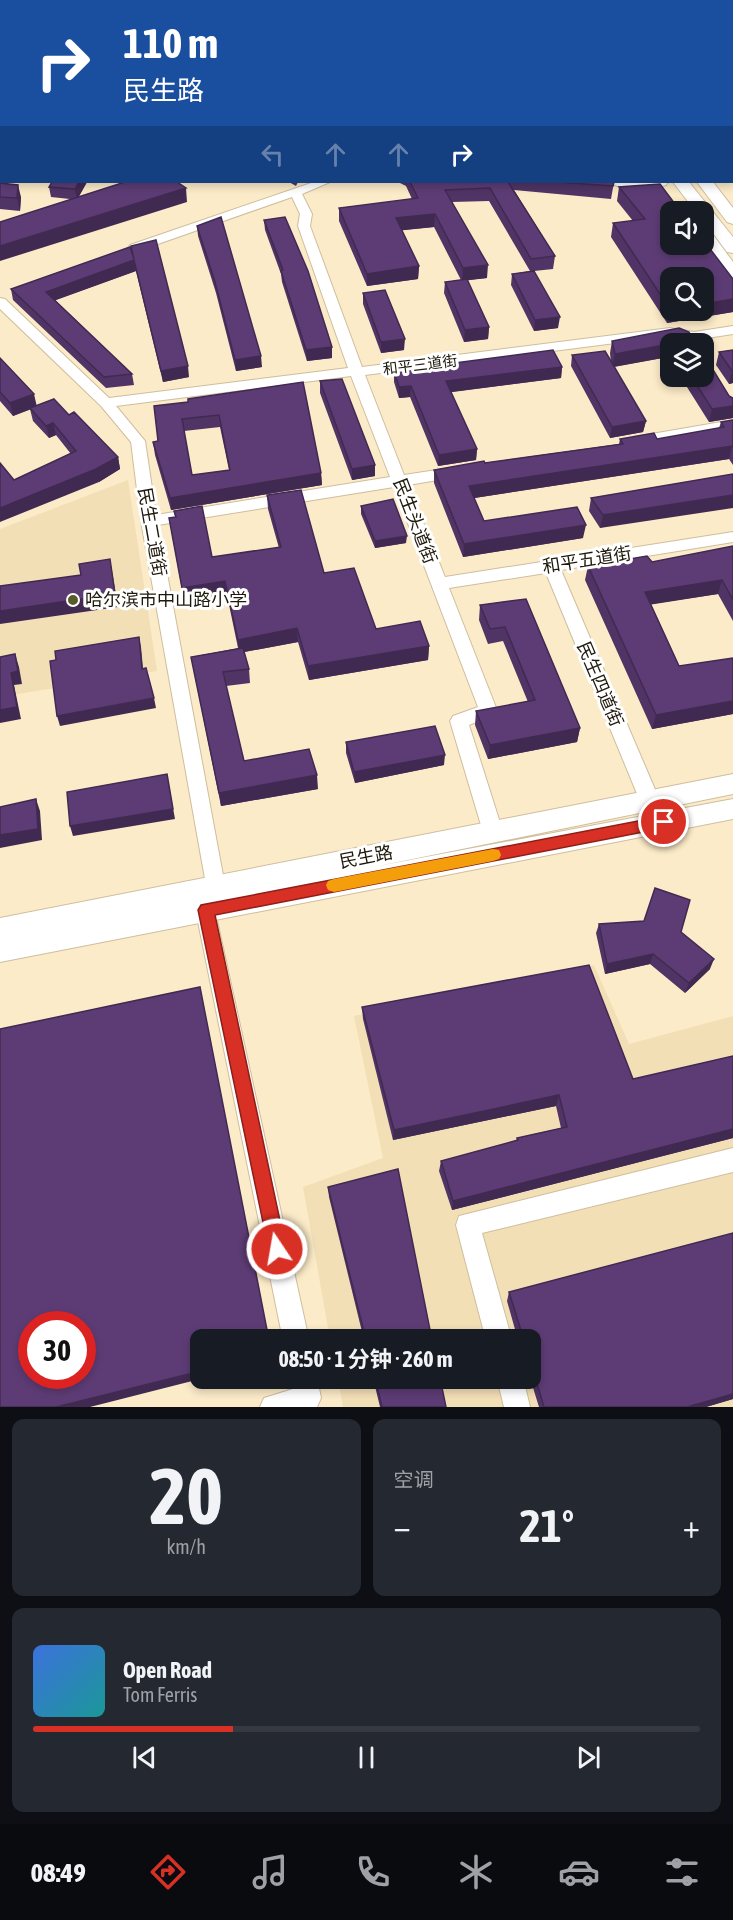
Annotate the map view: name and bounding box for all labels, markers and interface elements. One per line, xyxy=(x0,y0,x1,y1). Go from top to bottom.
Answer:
text: 110 m xyxy=(123,19,218,67)
icon: right xyxy=(24,24,102,102)
text: 民生路 xyxy=(123,75,204,106)
icon: left xyxy=(256,138,289,171)
icon: ahead xyxy=(319,138,352,171)
icon: ahead xyxy=(382,138,415,171)
icon: right xyxy=(445,138,478,171)
map controls xyxy=(660,201,714,387)
button: sound xyxy=(660,201,714,255)
button: search xyxy=(660,267,714,321)
button: layers xyxy=(660,333,714,387)
street label: 和平三道街 xyxy=(382,351,458,378)
street label: 民生头道街 xyxy=(390,475,441,567)
street label: 民生二道街 xyxy=(134,486,171,578)
street label: 和平五道街 xyxy=(541,542,633,577)
place label: 哈尔滨市中山路小学 xyxy=(85,589,247,610)
marker: 哈尔滨市中山路小学 xyxy=(66,593,80,607)
street label: 民生四道街 xyxy=(573,638,628,729)
pin xyxy=(638,796,689,847)
icon: arrive xyxy=(647,805,680,838)
street label: 民生路 xyxy=(337,841,394,872)
position arrow xyxy=(245,1217,309,1281)
speed limit sign: 30 xyxy=(18,1311,96,1389)
text: 08:50 · 1 分钟 · 260 m xyxy=(279,1346,452,1372)
text: 20 xyxy=(150,1451,223,1541)
text: 空调 xyxy=(394,1468,434,1491)
text: 21° xyxy=(519,1500,574,1552)
text: − xyxy=(394,1507,411,1545)
text: + xyxy=(683,1507,700,1545)
text: km/h xyxy=(166,1535,206,1558)
text: Open Road xyxy=(123,1657,212,1683)
text: Tom Ferris xyxy=(123,1683,197,1706)
icon: previous xyxy=(128,1741,161,1774)
icon: pause xyxy=(350,1741,383,1774)
icon: next xyxy=(572,1741,605,1774)
icon: directions xyxy=(147,1851,189,1893)
icon: music xyxy=(249,1851,291,1893)
icon: phone xyxy=(352,1851,394,1893)
icon: climate xyxy=(455,1851,497,1893)
icon: car xyxy=(558,1851,600,1893)
icon: filters xyxy=(661,1851,703,1893)
text: 08:49 xyxy=(30,1857,86,1888)

